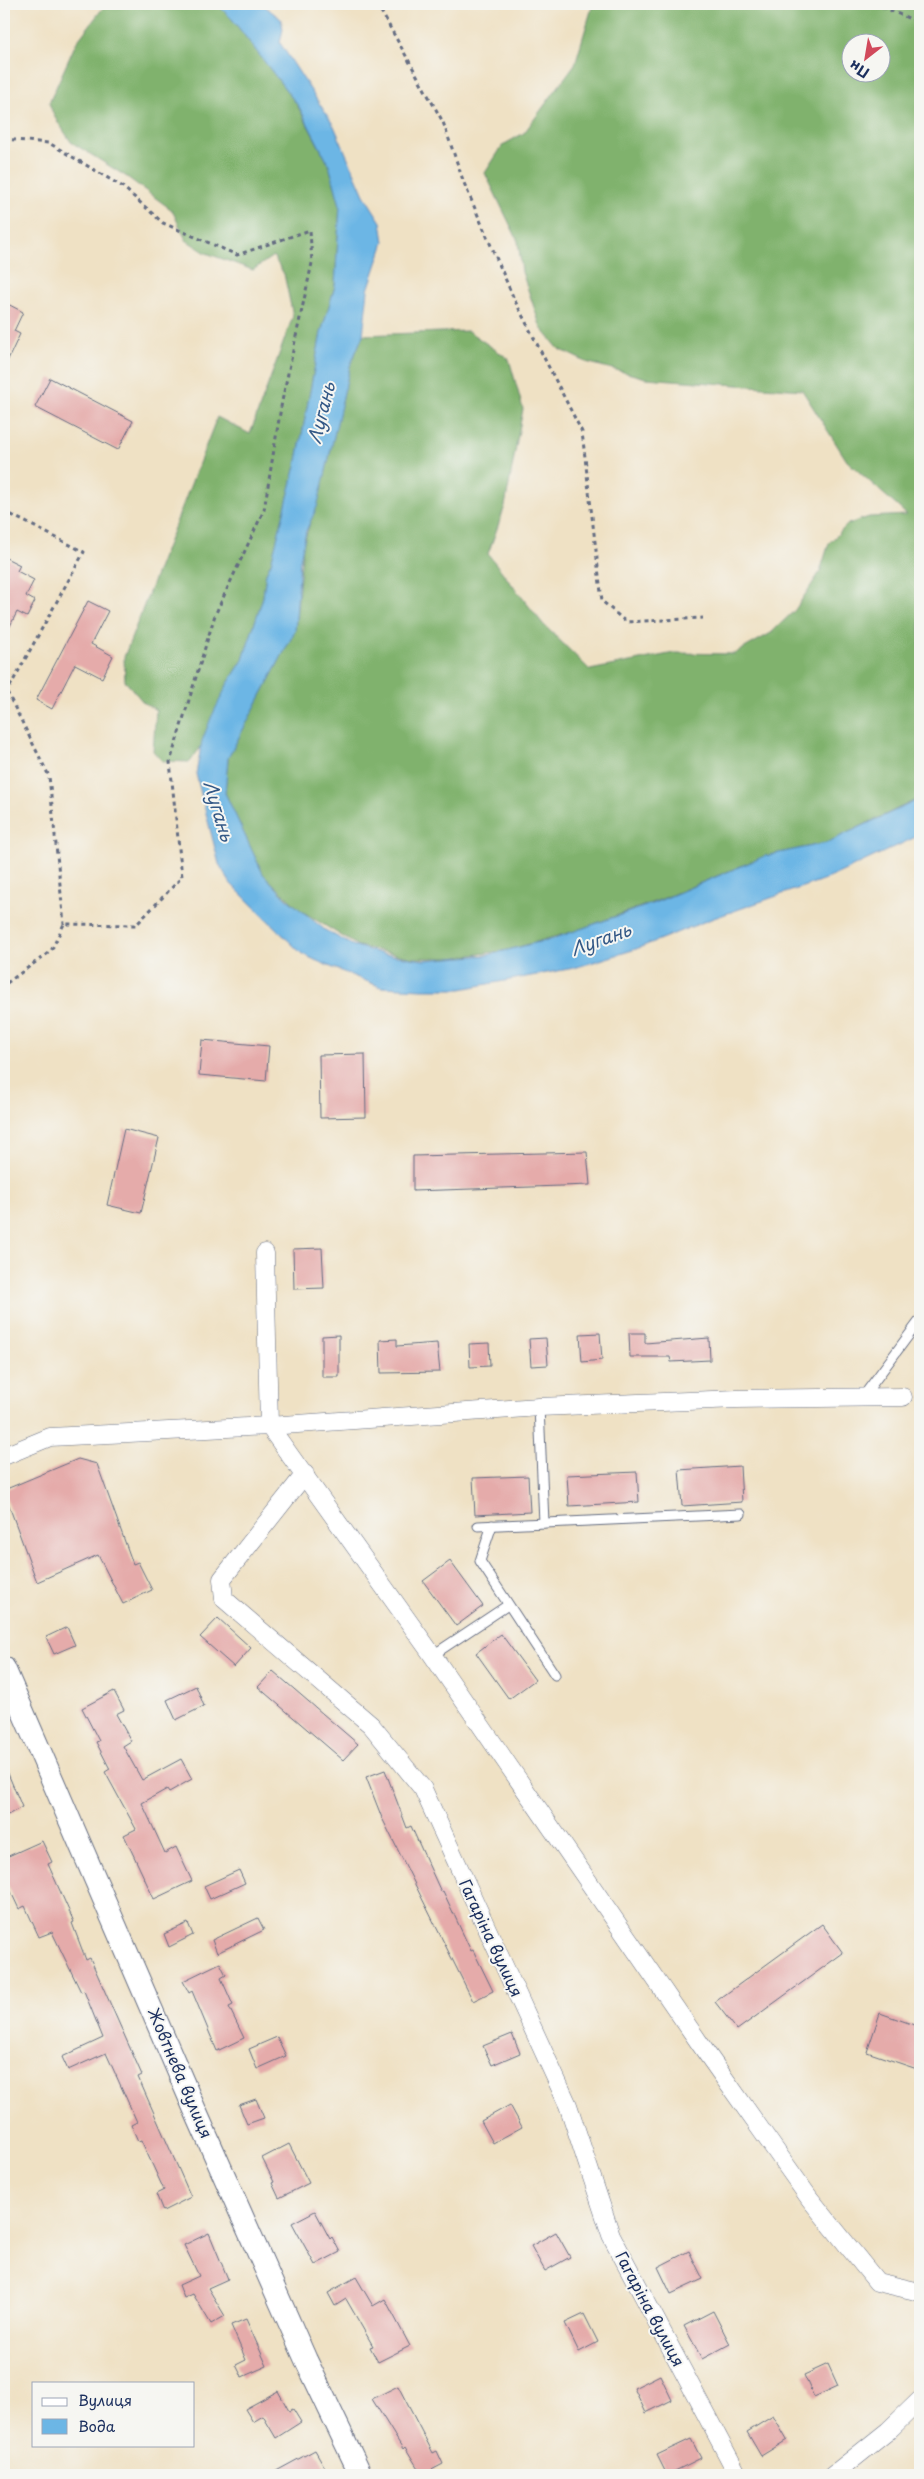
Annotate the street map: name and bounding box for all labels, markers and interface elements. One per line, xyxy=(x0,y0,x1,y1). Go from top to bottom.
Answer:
north arrow xyxy=(842,32,892,82)
text: Пн xyxy=(845,55,873,84)
water label: Лугань xyxy=(300,378,341,446)
water label: Лугань xyxy=(197,777,242,845)
water label: Лугань xyxy=(567,915,635,962)
street label: Гагаріна вулиця xyxy=(454,1875,530,2000)
street label: Жовтнева вулиця xyxy=(143,2004,219,2142)
street label: Гагаріна вулиця xyxy=(610,2247,691,2370)
legend xyxy=(32,2382,195,2446)
text: Вулиця xyxy=(78,2388,132,2411)
text: Вода xyxy=(78,2414,116,2437)

